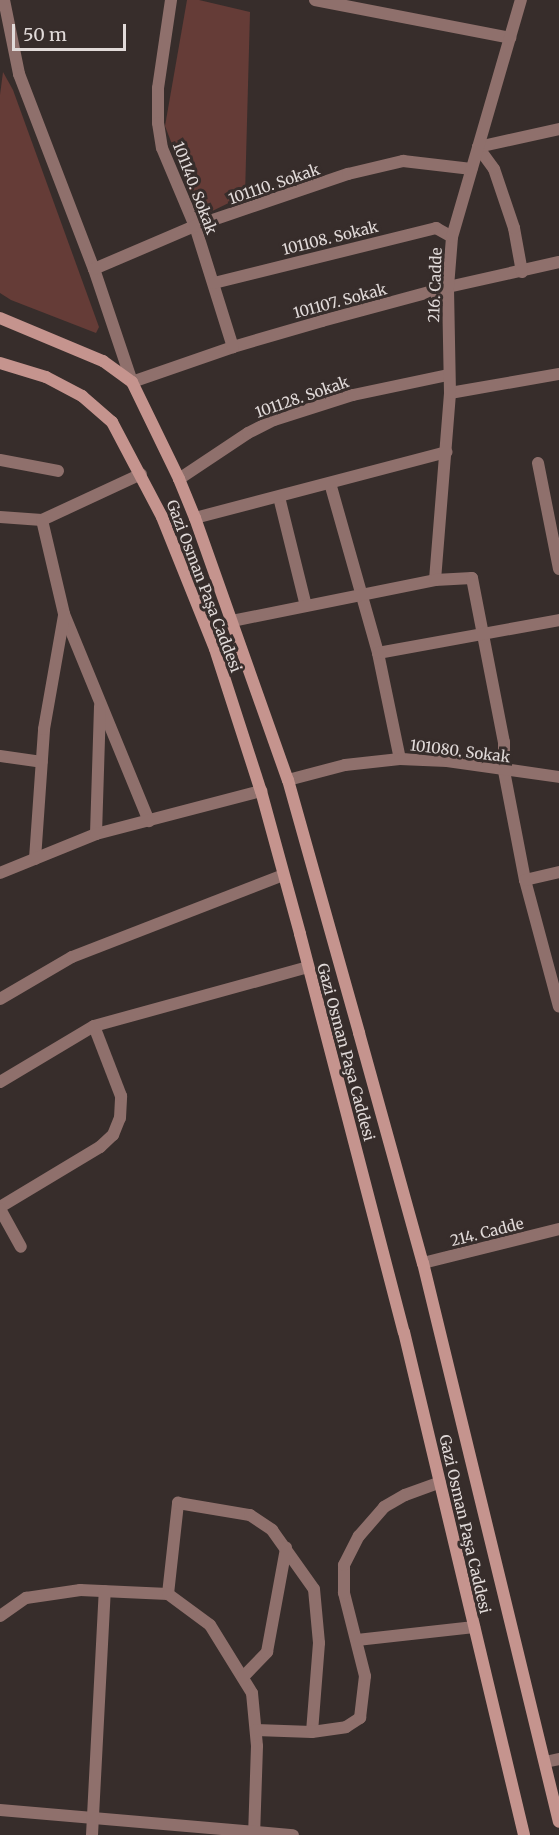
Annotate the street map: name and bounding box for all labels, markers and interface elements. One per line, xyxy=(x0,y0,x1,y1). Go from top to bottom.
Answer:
scale bar xyxy=(15,12,129,50)
text: 50 m xyxy=(23,23,67,46)
street label: 101140. Sokak xyxy=(169,139,221,237)
street label: 101110. Sokak xyxy=(226,160,322,208)
street label: 101108. Sokak xyxy=(280,217,380,259)
street label: 216. Cadde xyxy=(425,247,445,323)
street label: 101107. Sokak xyxy=(291,280,389,322)
street label: 101128. Sokak xyxy=(253,373,351,421)
street label: Gazi Osman Paşa Caddesi xyxy=(163,497,245,675)
street label: 101080. Sokak xyxy=(409,736,511,766)
street label: Gazi Osman Paşa Caddesi xyxy=(314,961,378,1143)
street label: 214. Cadde xyxy=(449,1214,525,1250)
street label: Gazi Osman Paşa Caddesi xyxy=(436,1433,494,1615)

